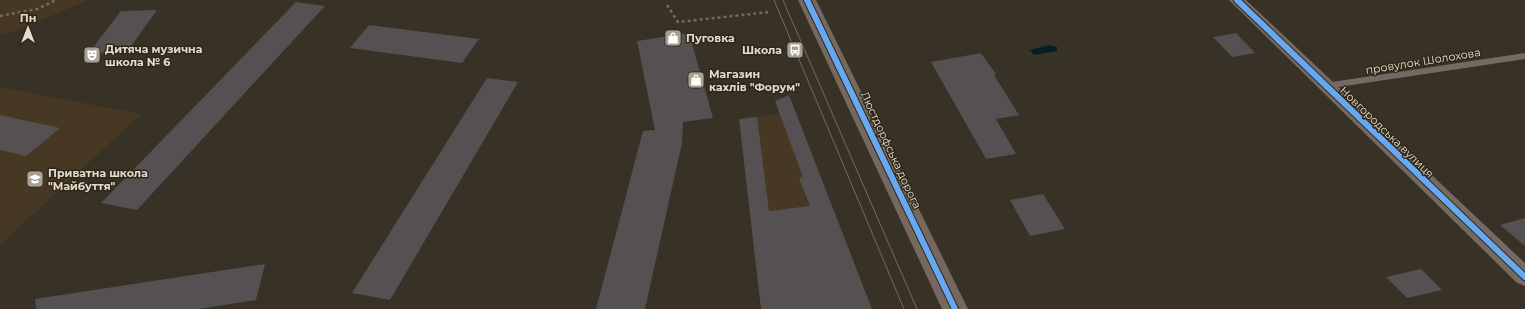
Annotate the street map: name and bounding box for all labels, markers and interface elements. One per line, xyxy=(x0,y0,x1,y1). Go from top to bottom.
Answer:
north arrow xyxy=(8,8,48,48)
text: Пн xyxy=(20,11,36,25)
shop icon: Пуговка xyxy=(663,28,683,48)
place label: Пуговка xyxy=(686,31,735,45)
bus stop icon: Школа xyxy=(785,40,805,60)
place label: Дитяча музична школа № 6 xyxy=(105,42,202,69)
place label: Школа xyxy=(742,43,782,57)
theatre icon: Дитяча музична школа № 6 xyxy=(82,45,102,65)
street label: провулок Шолохова xyxy=(1365,45,1481,77)
place label: Магазин кахлів "Форум" xyxy=(709,67,800,94)
shop icon: Магазин кахлів "Форум" xyxy=(686,70,706,90)
street label: Новгородська вулиця xyxy=(1337,83,1437,181)
street label: Люстдорфська дорога xyxy=(858,89,924,211)
place label: Приватна школа "Майбуття" xyxy=(48,166,148,193)
school or university icon: Приватна школа "Майбуття" xyxy=(25,169,45,189)

